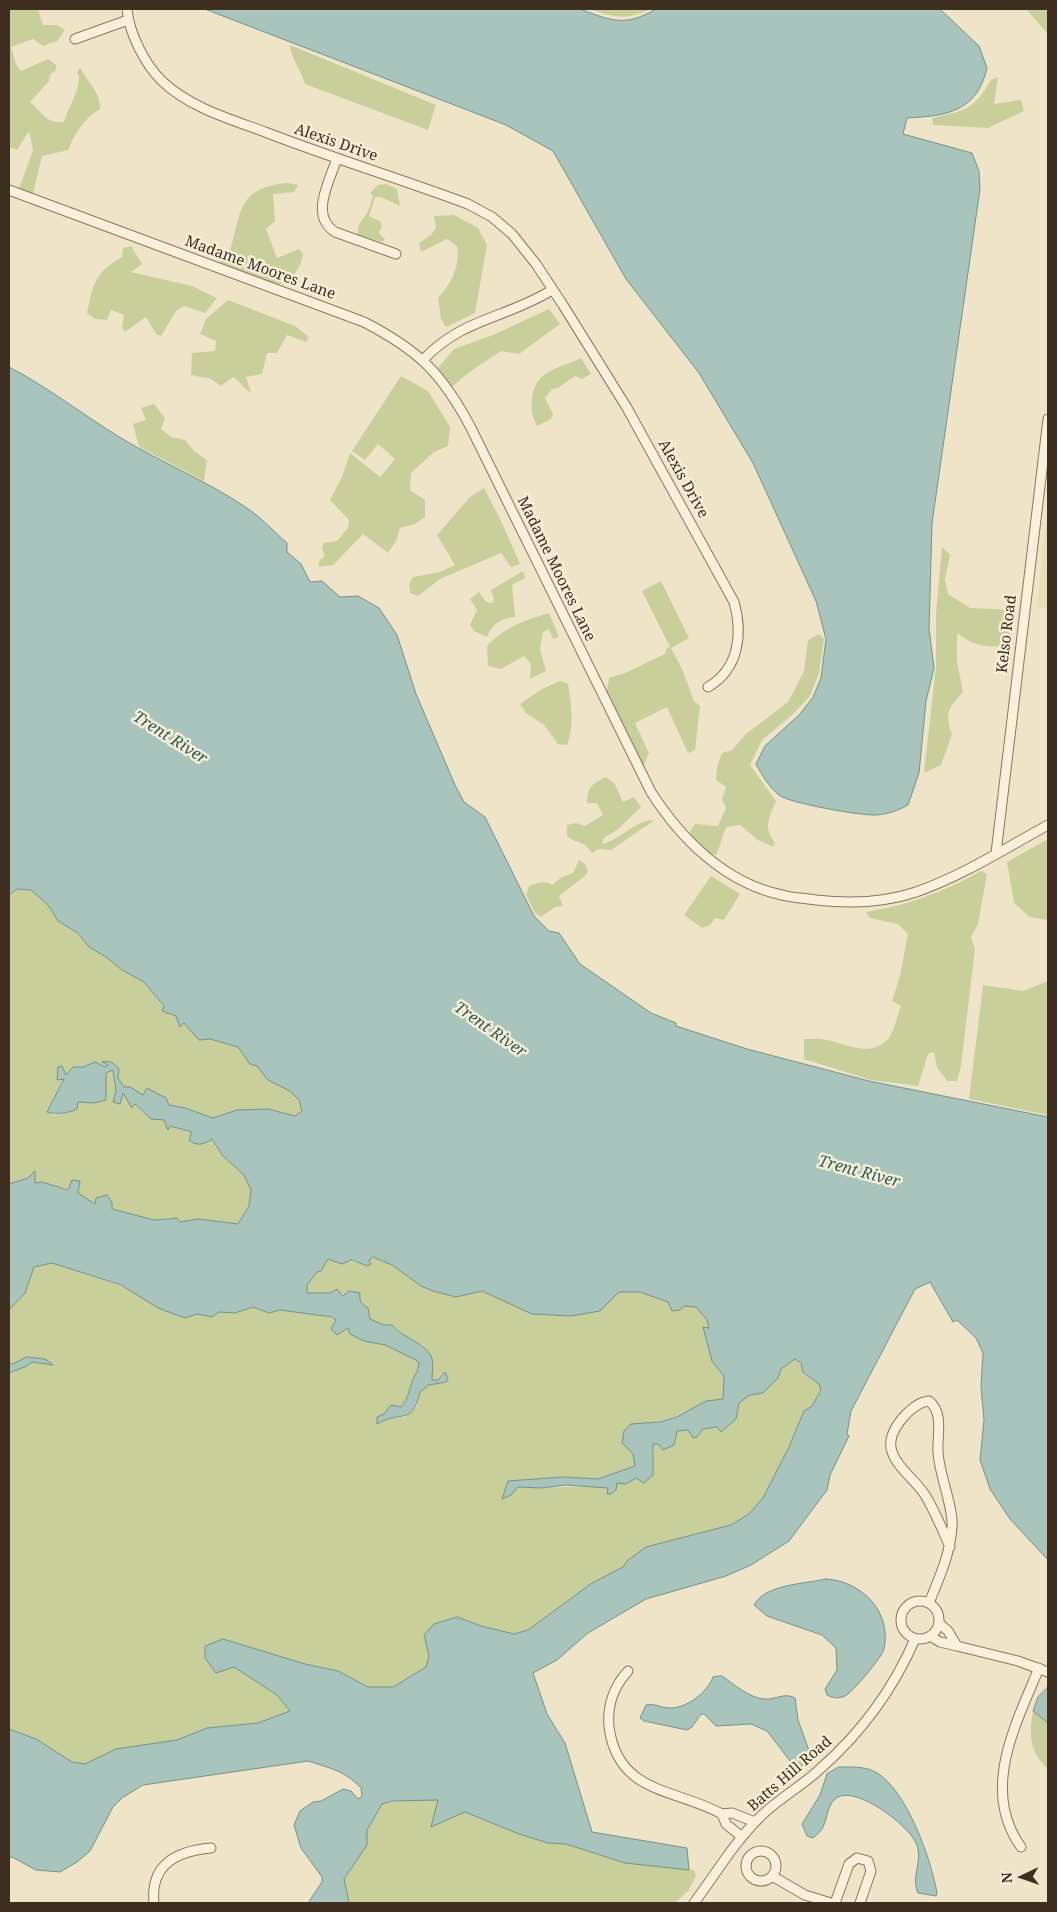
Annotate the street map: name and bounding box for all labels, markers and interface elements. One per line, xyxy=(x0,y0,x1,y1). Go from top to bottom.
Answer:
street label: Alexis Drive xyxy=(292,120,380,166)
street label: Madame Moores Lane xyxy=(182,232,338,304)
street label: Alexis Drive xyxy=(654,437,712,521)
street label: Madame Moores Lane xyxy=(513,494,599,644)
street label: Kelso Road xyxy=(993,594,1021,674)
water label: Trent River xyxy=(129,708,211,768)
water label: Trent River xyxy=(450,998,530,1062)
water label: Trent River xyxy=(816,1152,902,1192)
street label: Batts Hill Road xyxy=(744,1733,836,1815)
north arrow xyxy=(997,1852,1047,1902)
text: N xyxy=(997,1872,1016,1884)

